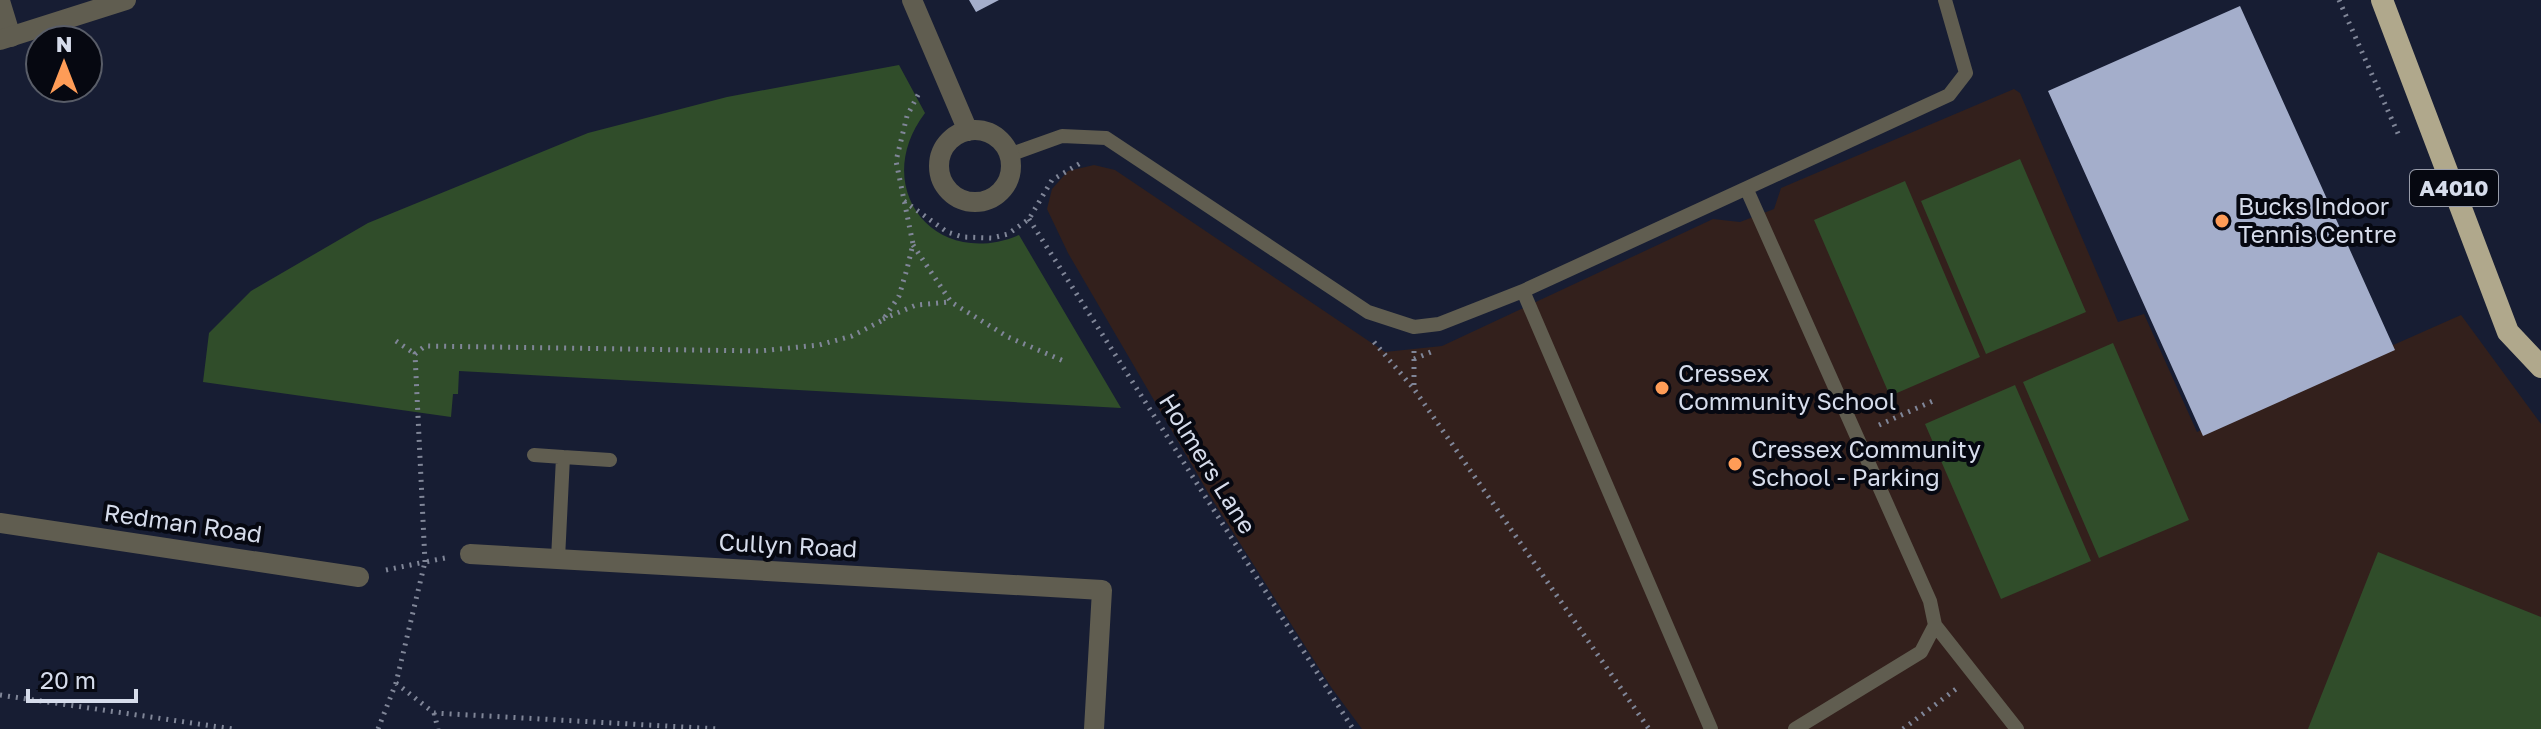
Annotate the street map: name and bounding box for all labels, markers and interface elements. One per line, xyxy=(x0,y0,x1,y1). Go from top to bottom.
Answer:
north arrow xyxy=(24,24,104,104)
text: N xyxy=(56,30,72,57)
road number: A4010 xyxy=(2410,170,2498,206)
place label: Bucks Indoor Tennis Centre xyxy=(2238,191,2397,248)
marker: Bucks Indoor Tennis Centre xyxy=(2213,212,2231,230)
place label: Cressex Community School xyxy=(1678,358,1896,415)
marker: Cressex Community School xyxy=(1653,379,1671,397)
street label: Holmers Lane xyxy=(1154,388,1263,539)
place label: Cressex Community School - Parking xyxy=(1751,434,1981,491)
marker: Cressex Community School - Parking xyxy=(1726,455,1744,473)
street label: Redman Road xyxy=(102,497,264,548)
street label: Cullyn Road xyxy=(718,526,858,563)
scale bar xyxy=(28,653,136,703)
text: 20 m xyxy=(40,665,96,694)

